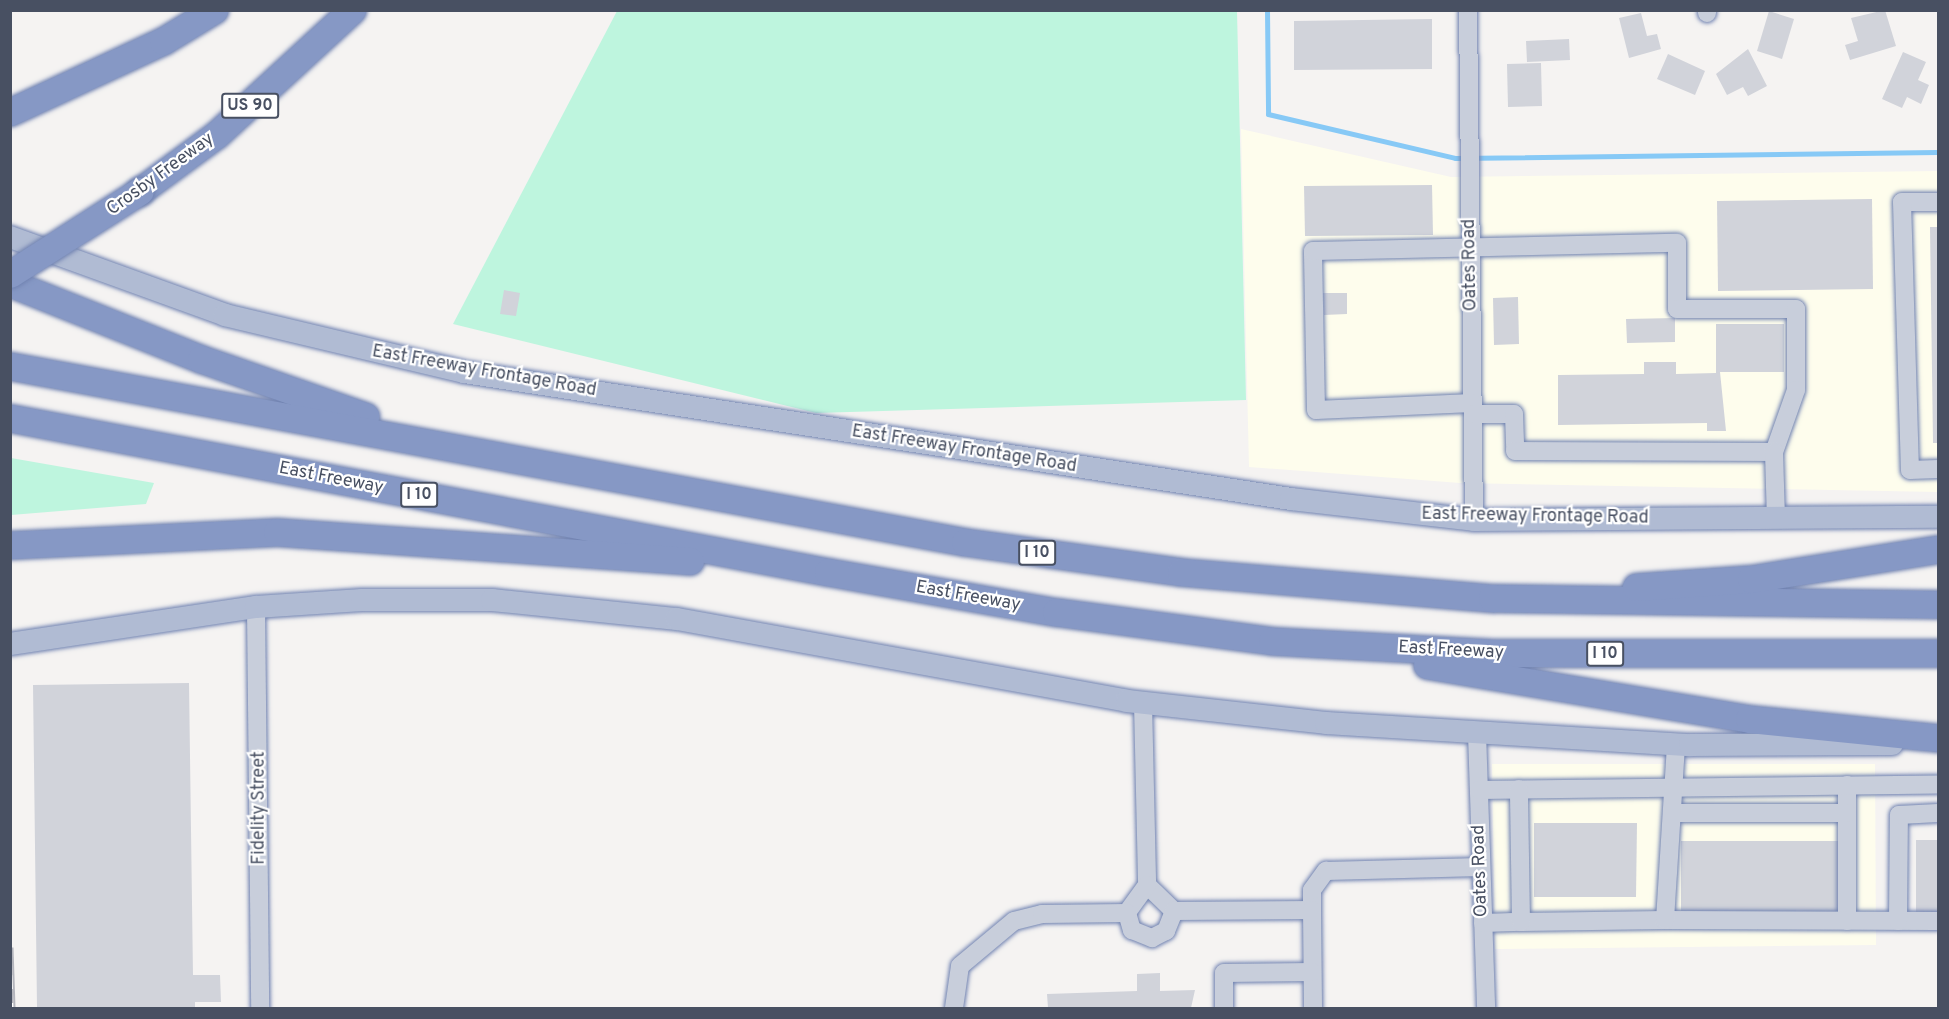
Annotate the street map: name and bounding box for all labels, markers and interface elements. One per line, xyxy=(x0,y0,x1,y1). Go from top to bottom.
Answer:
road number: US 90 xyxy=(220,93,280,119)
street label: Crosby Freeway xyxy=(103,129,219,221)
street label: Oates Road xyxy=(1459,219,1483,311)
street label: East Freeway Frontage Road xyxy=(370,342,598,402)
street label: East Freeway Frontage Road xyxy=(850,422,1078,478)
street label: East Freeway xyxy=(277,458,385,500)
road number: I 10 xyxy=(400,482,438,508)
street label: East Freeway Frontage Road xyxy=(1421,504,1649,530)
road number: I 10 xyxy=(1018,540,1056,566)
street label: East Freeway xyxy=(914,577,1022,617)
street label: East Freeway xyxy=(1398,637,1504,665)
road number: I 10 xyxy=(1586,641,1624,667)
street label: Fidelity Street xyxy=(249,751,271,865)
street label: Oates Road xyxy=(1469,824,1493,918)

